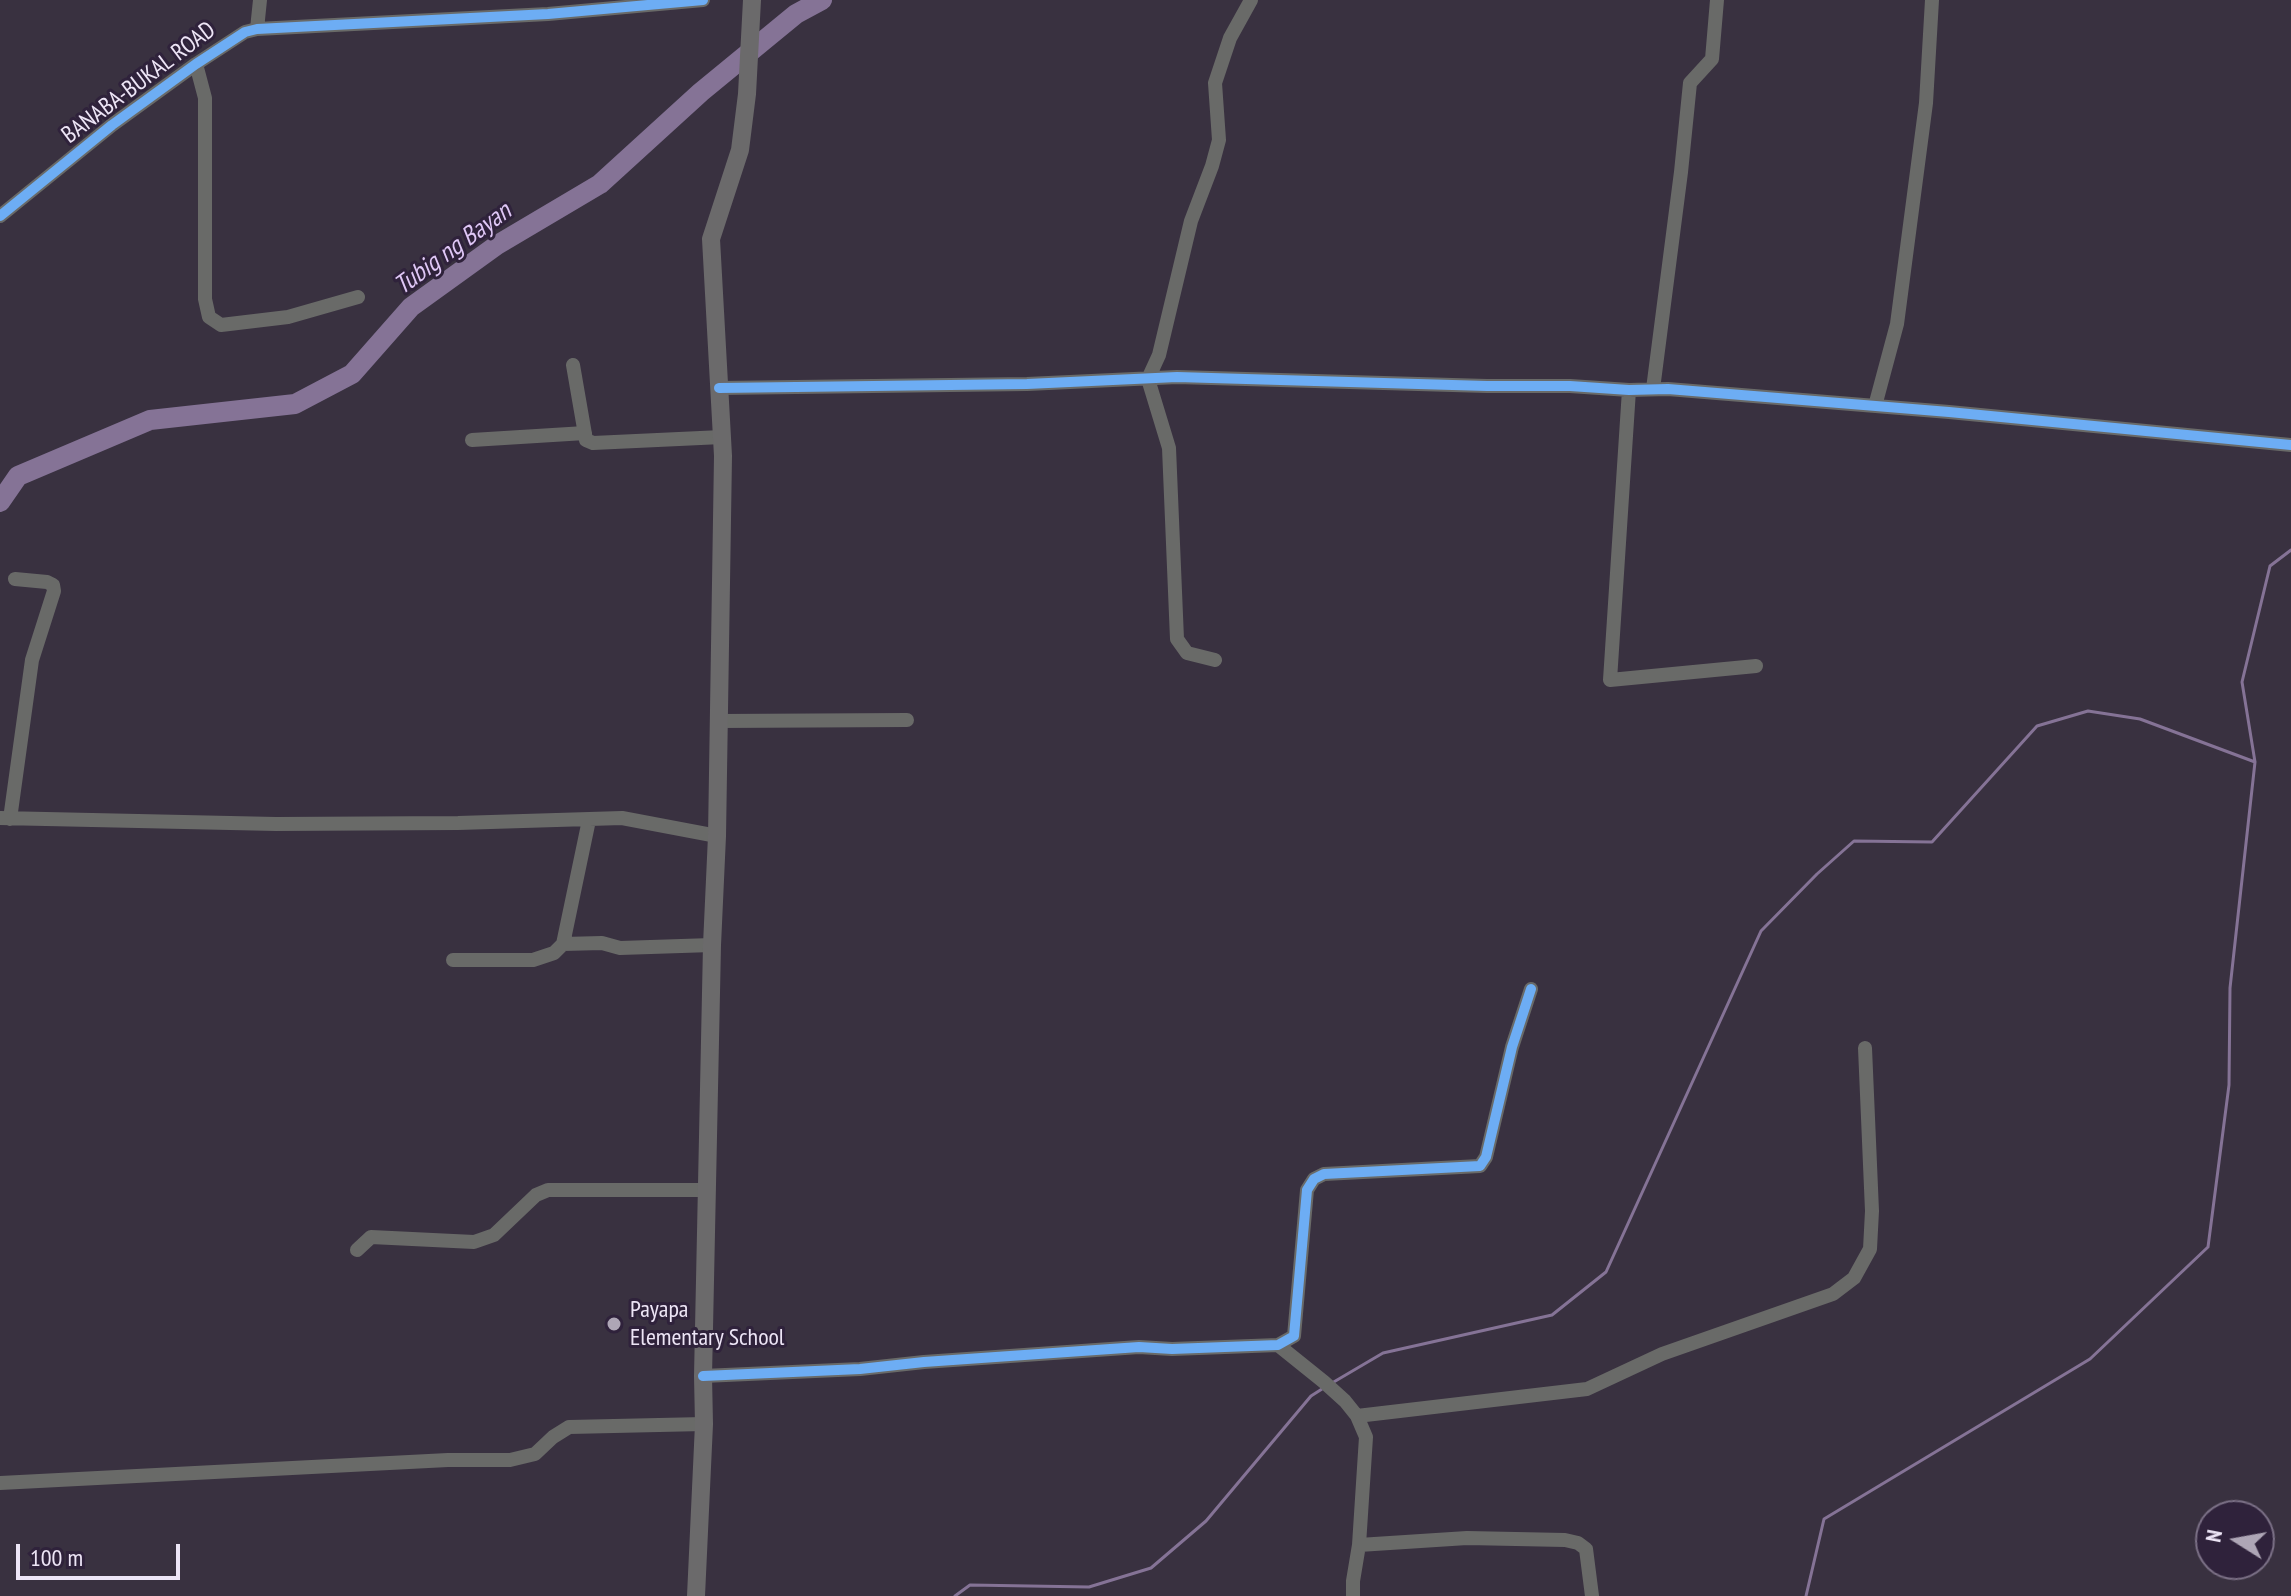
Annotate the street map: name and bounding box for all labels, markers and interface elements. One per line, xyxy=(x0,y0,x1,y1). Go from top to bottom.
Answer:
street label: BANABA-BUKAL ROAD xyxy=(57,16,221,150)
water label: Tubig ng Bayan xyxy=(389,196,517,302)
place label: Payapa Elementary School xyxy=(630,1296,784,1352)
marker: Payapa Elementary School xyxy=(605,1315,623,1333)
north arrow xyxy=(2195,1500,2275,1580)
text: N xyxy=(2199,1527,2228,1544)
scale bar xyxy=(20,1528,184,1578)
text: 100 m xyxy=(30,1542,83,1573)

